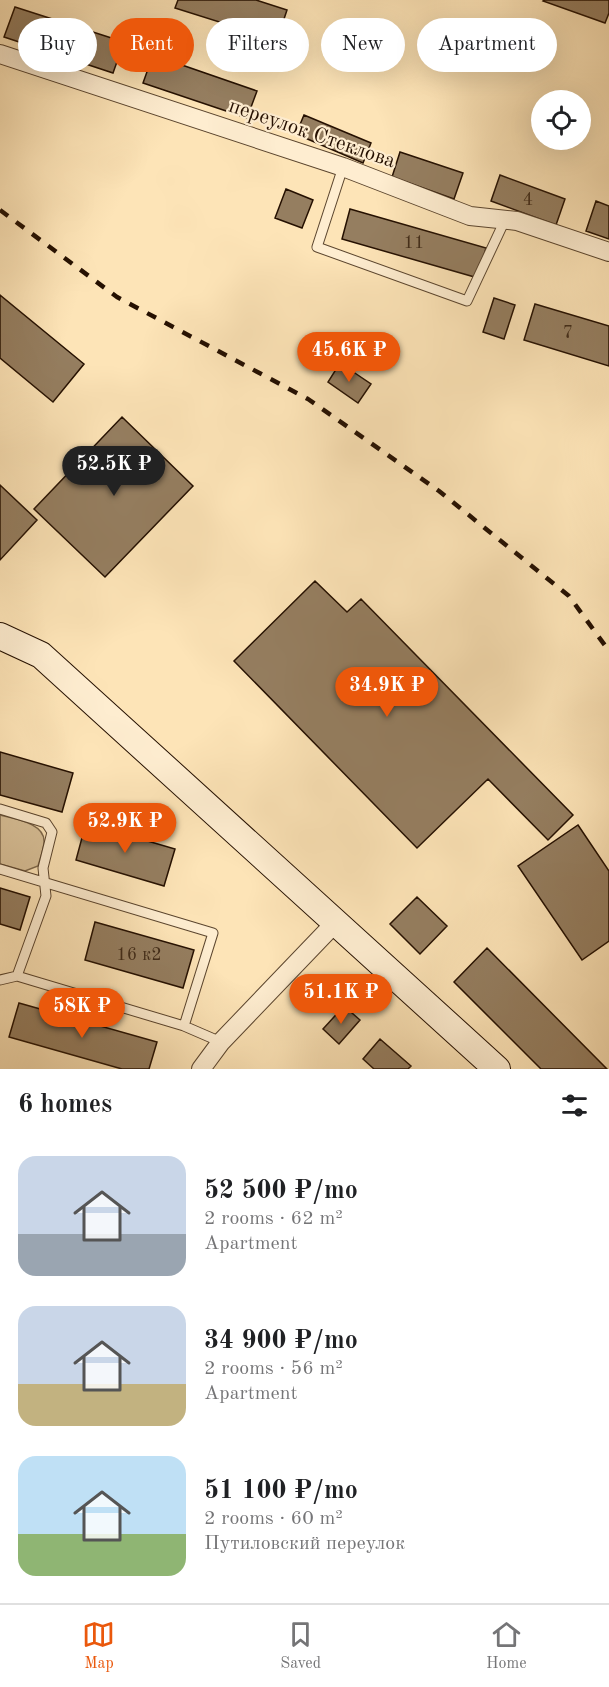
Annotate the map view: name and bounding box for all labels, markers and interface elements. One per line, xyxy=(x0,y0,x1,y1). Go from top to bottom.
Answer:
chip: Buy xyxy=(18,18,97,72)
chip: Rent xyxy=(109,18,194,72)
chip: Filters xyxy=(206,18,309,72)
chip: New xyxy=(321,18,405,72)
chip: Apartment xyxy=(417,18,557,72)
map controls xyxy=(531,90,591,150)
button: locate xyxy=(531,90,591,150)
street label: переулок Стеклова xyxy=(226,96,398,172)
house number: 4 xyxy=(523,191,533,209)
house number: 11 xyxy=(404,234,424,252)
house number: 7 xyxy=(563,324,573,342)
pin: 45.6K ₽ xyxy=(294,332,404,383)
text: 45.6K ₽ xyxy=(311,341,387,361)
pin: 52.5K ₽ xyxy=(59,446,169,497)
text: 52.5K ₽ xyxy=(76,455,152,475)
pin: 34.9K ₽ xyxy=(332,667,442,718)
text: 34.9K ₽ xyxy=(349,676,425,696)
pin: 52.9K ₽ xyxy=(70,803,180,854)
text: 52.9K ₽ xyxy=(87,812,163,832)
house number: 16 к2 xyxy=(116,946,162,964)
pin: 51.1K ₽ xyxy=(286,974,396,1025)
text: 51.1K ₽ xyxy=(303,983,379,1003)
pin: 58K ₽ xyxy=(40,988,124,1039)
text: 58K ₽ xyxy=(53,997,111,1017)
icon: filters xyxy=(558,1089,591,1122)
text: 6 homes xyxy=(18,1092,112,1118)
text: 52 500 ₽/mo xyxy=(204,1178,358,1204)
icon: home xyxy=(66,1180,138,1252)
text: 2 rooms · 62 m² xyxy=(204,1209,343,1229)
text: Apartment xyxy=(204,1234,298,1254)
text: 34 900 ₽/mo xyxy=(204,1328,358,1354)
icon: home xyxy=(66,1330,138,1402)
text: 2 rooms · 56 m² xyxy=(204,1359,343,1379)
text: Apartment xyxy=(204,1384,298,1404)
text: 51 100 ₽/mo xyxy=(204,1478,358,1504)
icon: home xyxy=(66,1480,138,1552)
text: 2 rooms · 60 m² xyxy=(204,1509,343,1529)
text: Путиловский переулок xyxy=(204,1534,405,1554)
tab: Map xyxy=(82,1618,115,1674)
tab: Saved xyxy=(280,1618,321,1674)
tab: Home xyxy=(486,1618,527,1674)

